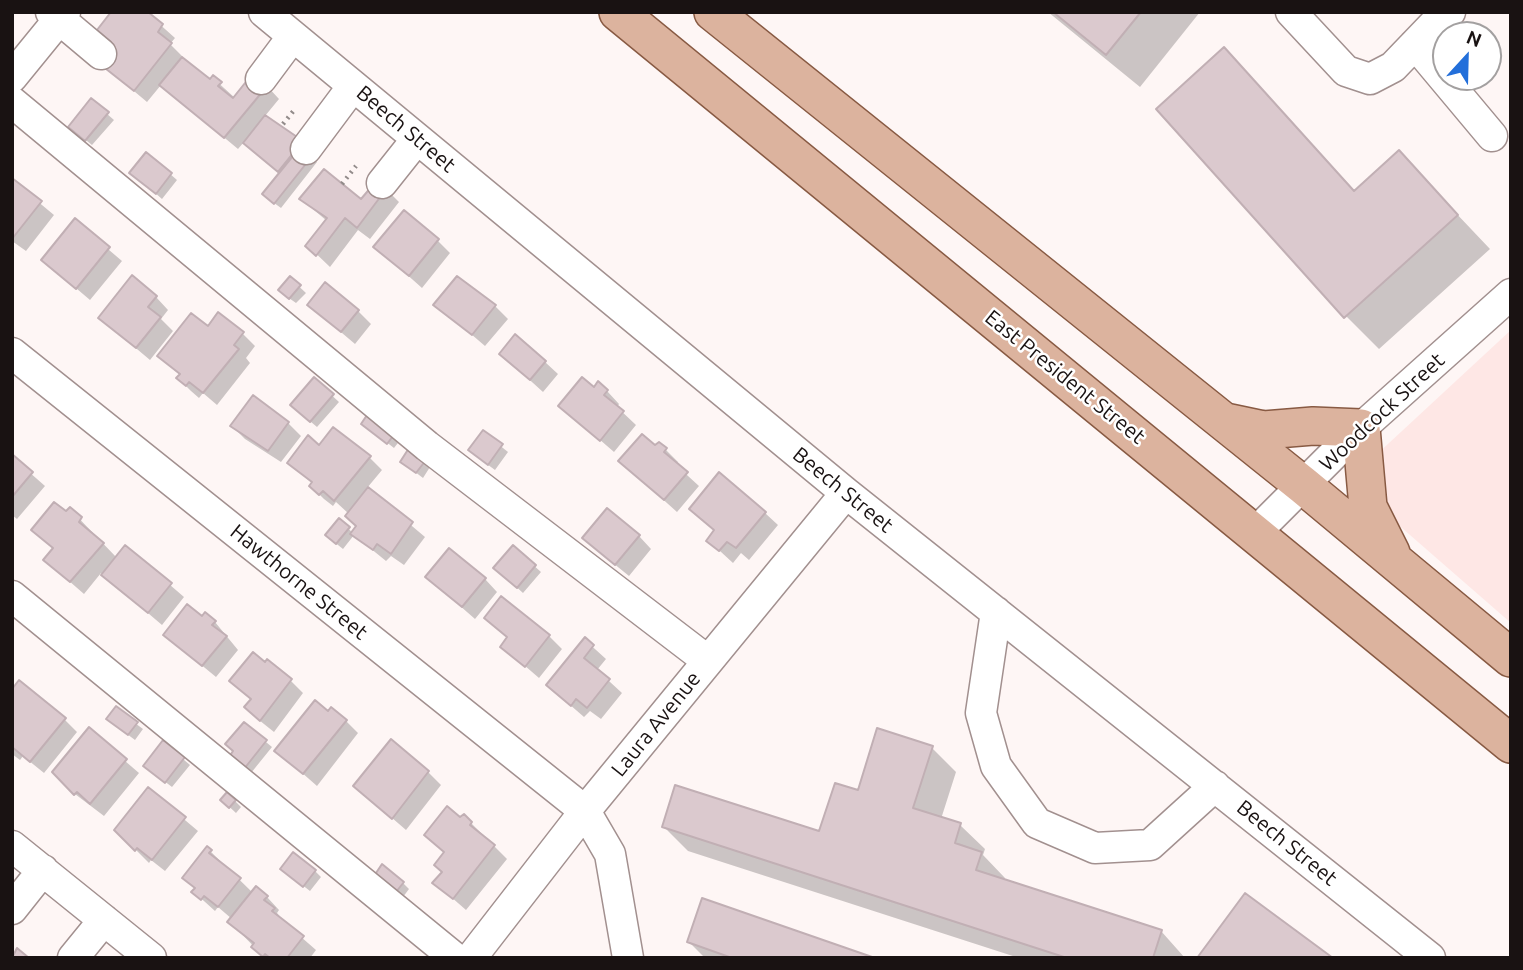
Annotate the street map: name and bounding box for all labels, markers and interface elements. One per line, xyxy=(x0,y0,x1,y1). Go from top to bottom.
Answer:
north arrow xyxy=(1432,21,1502,91)
text: N xyxy=(1463,26,1485,51)
street label: Beech Street xyxy=(351,80,461,178)
street label: East President Street xyxy=(980,305,1150,449)
street label: Woodcock Street xyxy=(1314,348,1450,476)
street label: Beech Street xyxy=(788,442,898,538)
street label: Hawthorne Street xyxy=(225,519,373,645)
street label: Laura Avenue xyxy=(606,666,706,782)
street label: Beech Street xyxy=(1232,795,1342,891)

